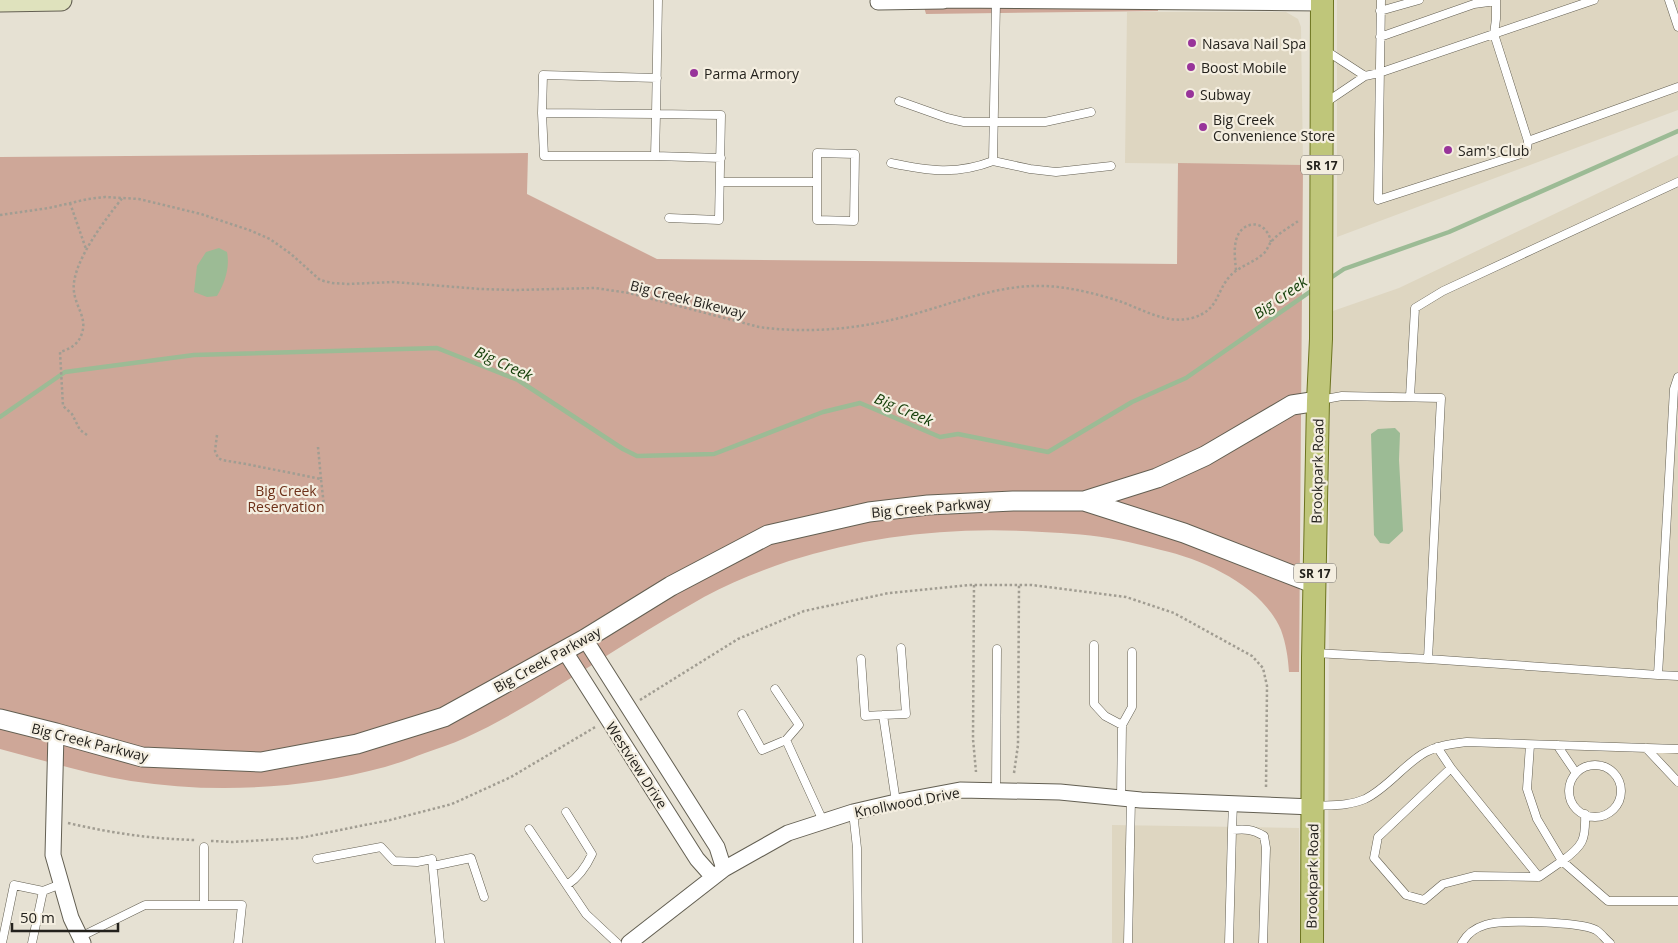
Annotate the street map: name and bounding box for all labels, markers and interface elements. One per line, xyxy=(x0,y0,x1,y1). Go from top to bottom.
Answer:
place label: Nasava Nail Spa xyxy=(1202,34,1306,53)
marker: Nasava Nail Spa xyxy=(1186,37,1198,49)
place label: Boost Mobile xyxy=(1201,58,1287,77)
marker: Boost Mobile xyxy=(1185,61,1197,73)
place label: Parma Armory xyxy=(704,64,800,83)
marker: Parma Armory xyxy=(688,67,700,79)
place label: Subway xyxy=(1200,85,1251,104)
marker: Subway xyxy=(1184,88,1196,100)
place label: Big Creek Convenience Store xyxy=(1213,110,1335,145)
marker: Big Creek Convenience Store xyxy=(1197,121,1209,133)
place label: Sam's Club xyxy=(1458,141,1529,160)
marker: Sam's Club xyxy=(1442,144,1454,156)
road number: SR 17 xyxy=(1301,156,1343,174)
water label: Big Creek xyxy=(1249,271,1311,323)
street label: Big Creek Bikeway xyxy=(628,275,749,323)
water label: Big Creek xyxy=(472,341,537,385)
water label: Big Creek xyxy=(872,388,937,430)
street label: Brookpark Road xyxy=(1307,418,1327,524)
park label: Big Creek Reservation xyxy=(247,481,325,516)
street label: Big Creek Parkway xyxy=(870,492,993,522)
road number: SR 17 xyxy=(1294,564,1336,582)
street label: Big Creek Parkway xyxy=(490,621,605,696)
street label: Big Creek Parkway xyxy=(29,718,151,766)
street label: Westview Drive xyxy=(602,718,672,812)
street label: Knollwood Drive xyxy=(853,782,961,822)
street label: Brookpark Road xyxy=(1302,823,1322,929)
scale bar xyxy=(12,900,119,932)
text: 50 m xyxy=(20,907,55,927)

